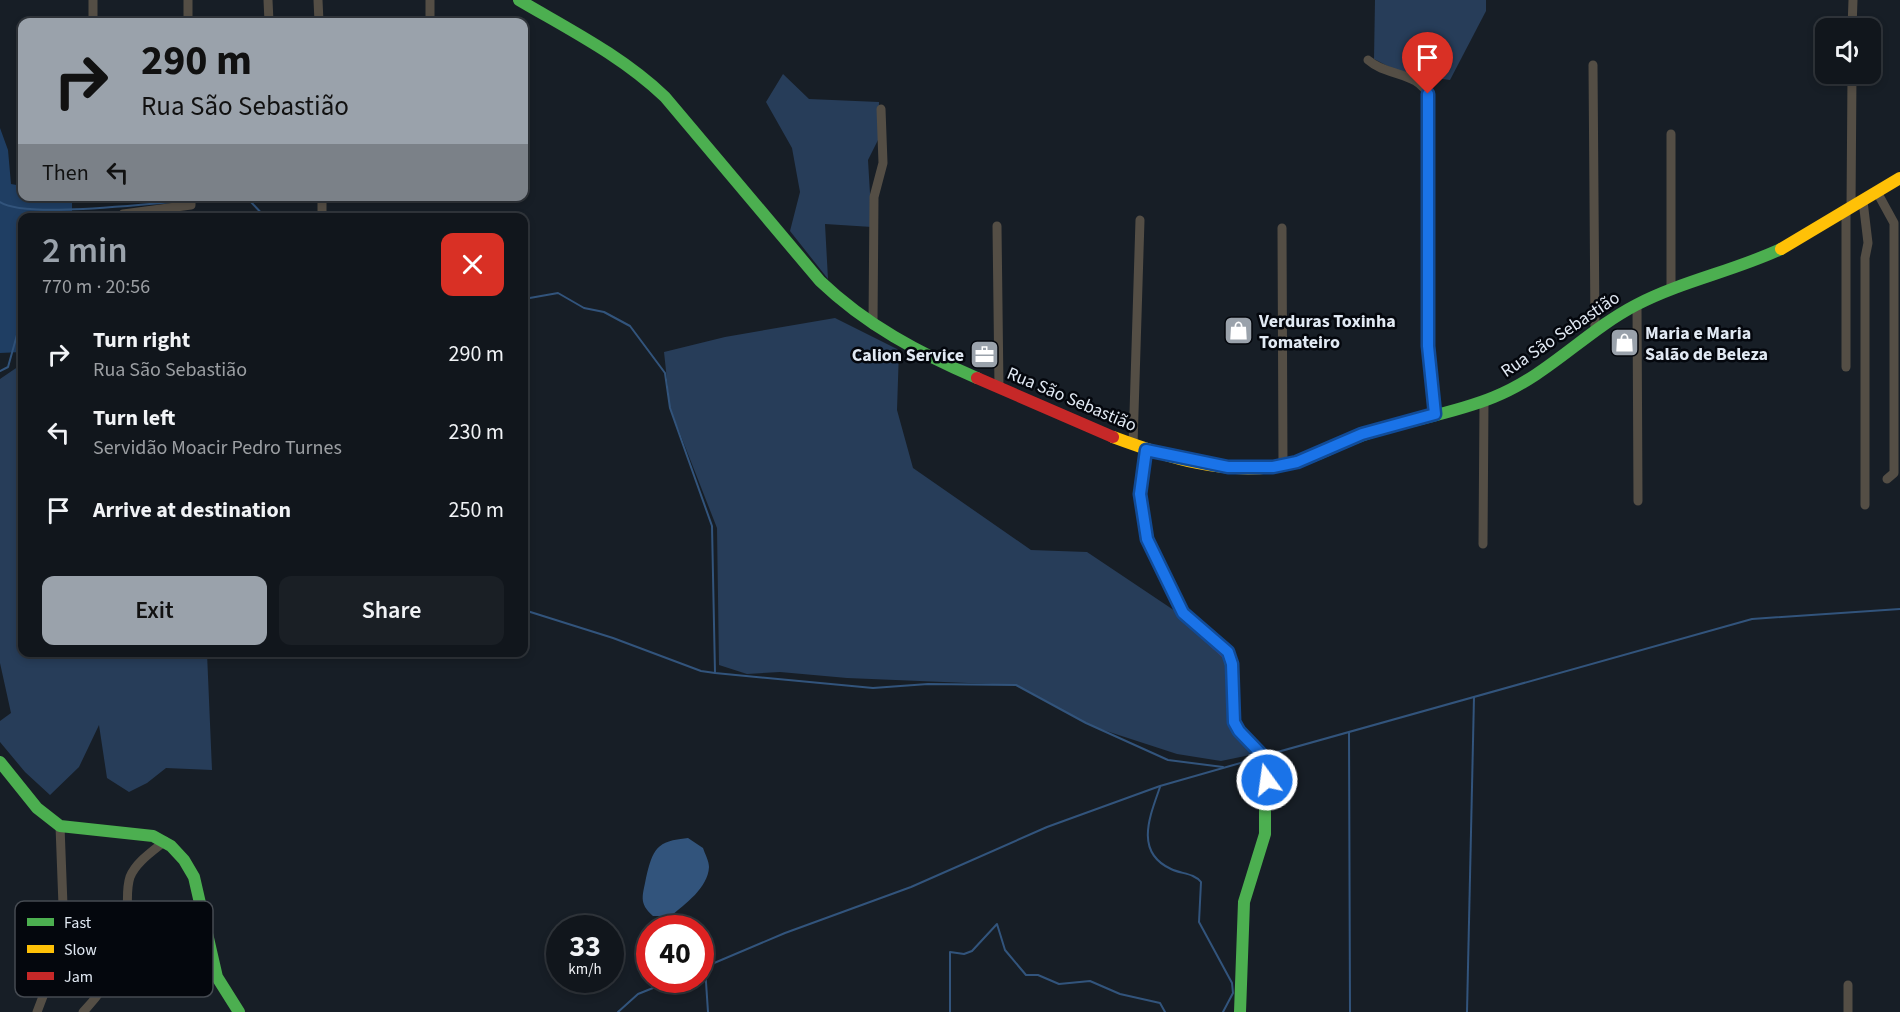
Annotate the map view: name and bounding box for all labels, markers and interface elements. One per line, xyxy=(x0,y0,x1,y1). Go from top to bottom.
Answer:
map controls xyxy=(1815,18,1881,84)
button: sound xyxy=(1815,18,1881,84)
text: 290 m xyxy=(141,31,252,91)
pin xyxy=(1402,32,1453,94)
icon: arrive xyxy=(1411,41,1444,74)
icon: right xyxy=(42,42,120,120)
text: Rua São Sebastião xyxy=(141,87,349,126)
icon: left xyxy=(101,156,134,189)
text: Then xyxy=(42,157,89,189)
text: 2 min xyxy=(42,225,128,276)
button: close xyxy=(441,233,504,296)
text: 770 m · 20:56 xyxy=(42,273,150,301)
street label: Rua São Sebastião xyxy=(1496,285,1625,384)
place label: Verduras Toxinha Tomateiro xyxy=(1258,309,1396,355)
shop icon: Verduras Toxinha Tomateiro xyxy=(1222,315,1254,347)
place label: Maria e Maria Salão de Beleza xyxy=(1645,321,1768,367)
text: Turn right xyxy=(93,324,190,356)
shop icon: Maria e Maria Salão de Beleza xyxy=(1608,327,1640,359)
icon: right xyxy=(42,338,75,371)
text: 290 m xyxy=(449,338,504,370)
office icon: Calion Service xyxy=(969,339,1001,371)
place label: Calion Service xyxy=(852,343,964,368)
text: Rua São Sebastião xyxy=(93,356,247,384)
street label: Rua São Sebastião xyxy=(1003,361,1140,438)
text: Turn left xyxy=(93,402,175,434)
icon: left xyxy=(42,416,75,449)
text: 230 m xyxy=(449,416,504,448)
text: Servidão Moacir Pedro Turnes xyxy=(93,434,342,462)
icon: arrive xyxy=(42,494,75,527)
text: Arrive at destination xyxy=(93,494,291,526)
text: 250 m xyxy=(449,494,504,526)
button: Exit xyxy=(42,576,267,645)
button: Share xyxy=(279,576,504,645)
position arrow xyxy=(1235,748,1299,812)
legend xyxy=(15,901,213,997)
text: Fast xyxy=(64,912,92,934)
speed limit sign: 40 xyxy=(636,915,714,993)
text: 33 xyxy=(569,925,601,968)
text: Slow xyxy=(64,939,97,961)
text: km/h xyxy=(568,959,602,980)
text: Jam xyxy=(64,966,93,988)

